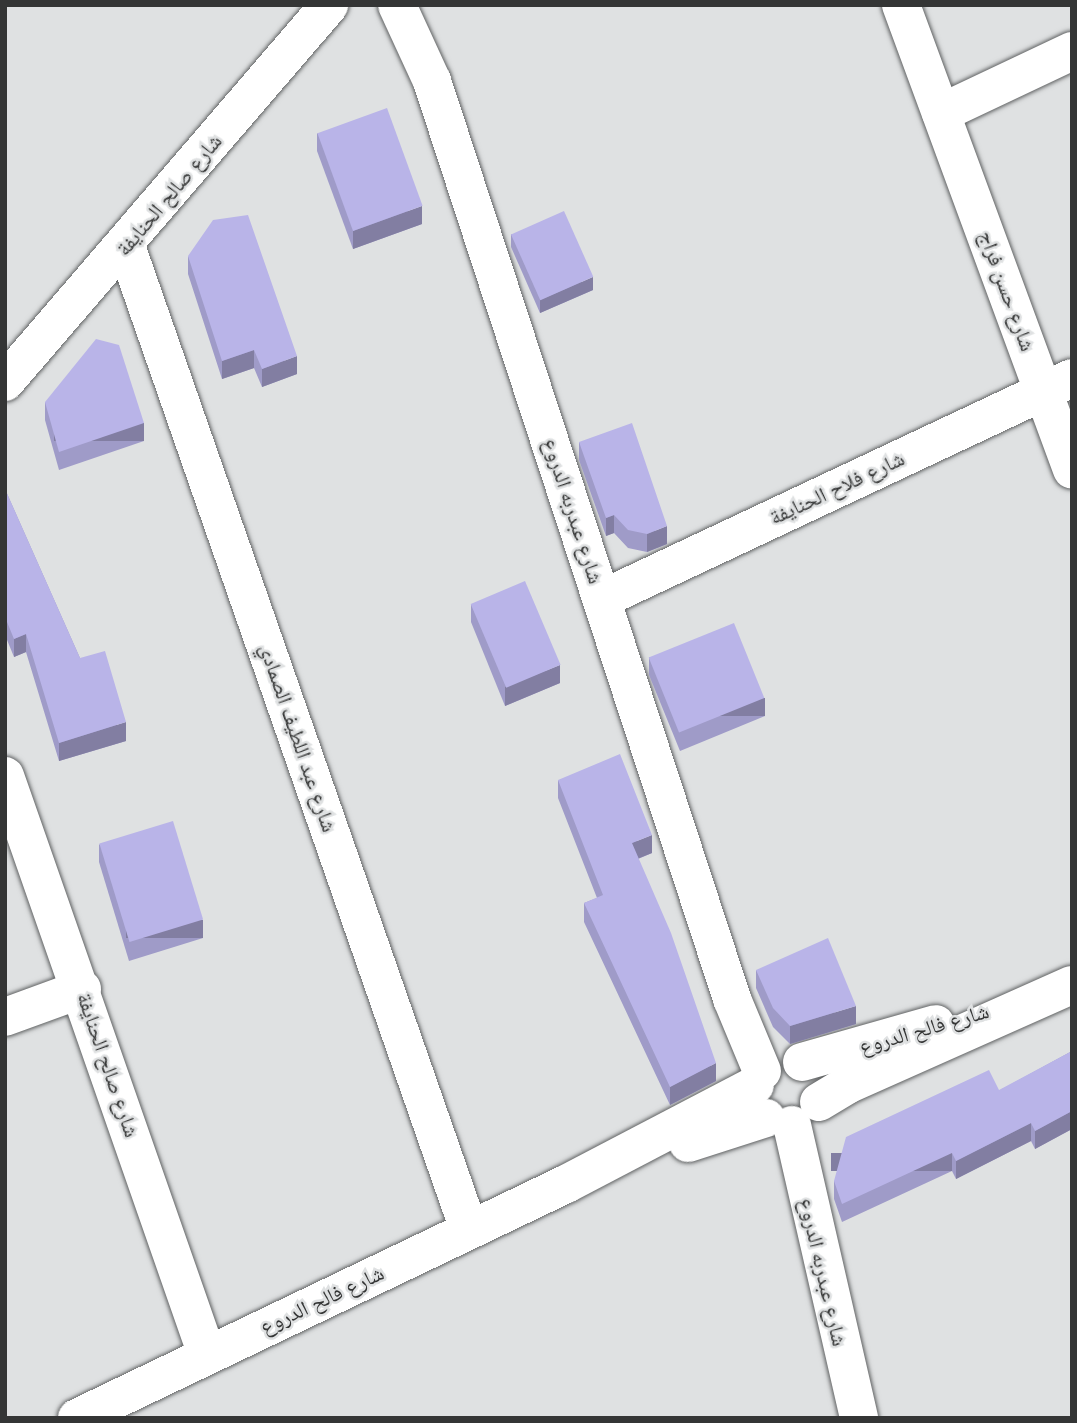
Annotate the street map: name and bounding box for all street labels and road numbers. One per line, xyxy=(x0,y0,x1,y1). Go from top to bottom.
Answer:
street label: شارع صالح الحنايفة xyxy=(111,129,227,261)
street label: شارع حسن فراج xyxy=(974,227,1040,355)
street label: شارع عبدربه الدروع xyxy=(538,435,608,587)
street label: شارع فلاح الحنايفة xyxy=(766,446,908,530)
street label: شارع عبد اللطيف الصمادي xyxy=(254,641,342,835)
street label: شارع صالح الحنايفة xyxy=(71,989,145,1141)
street label: شارع فالح الدروع xyxy=(856,998,992,1060)
street label: شارع عبدربه الدروع xyxy=(794,1195,852,1349)
street label: شارع فالح الدروع xyxy=(256,1260,388,1340)

